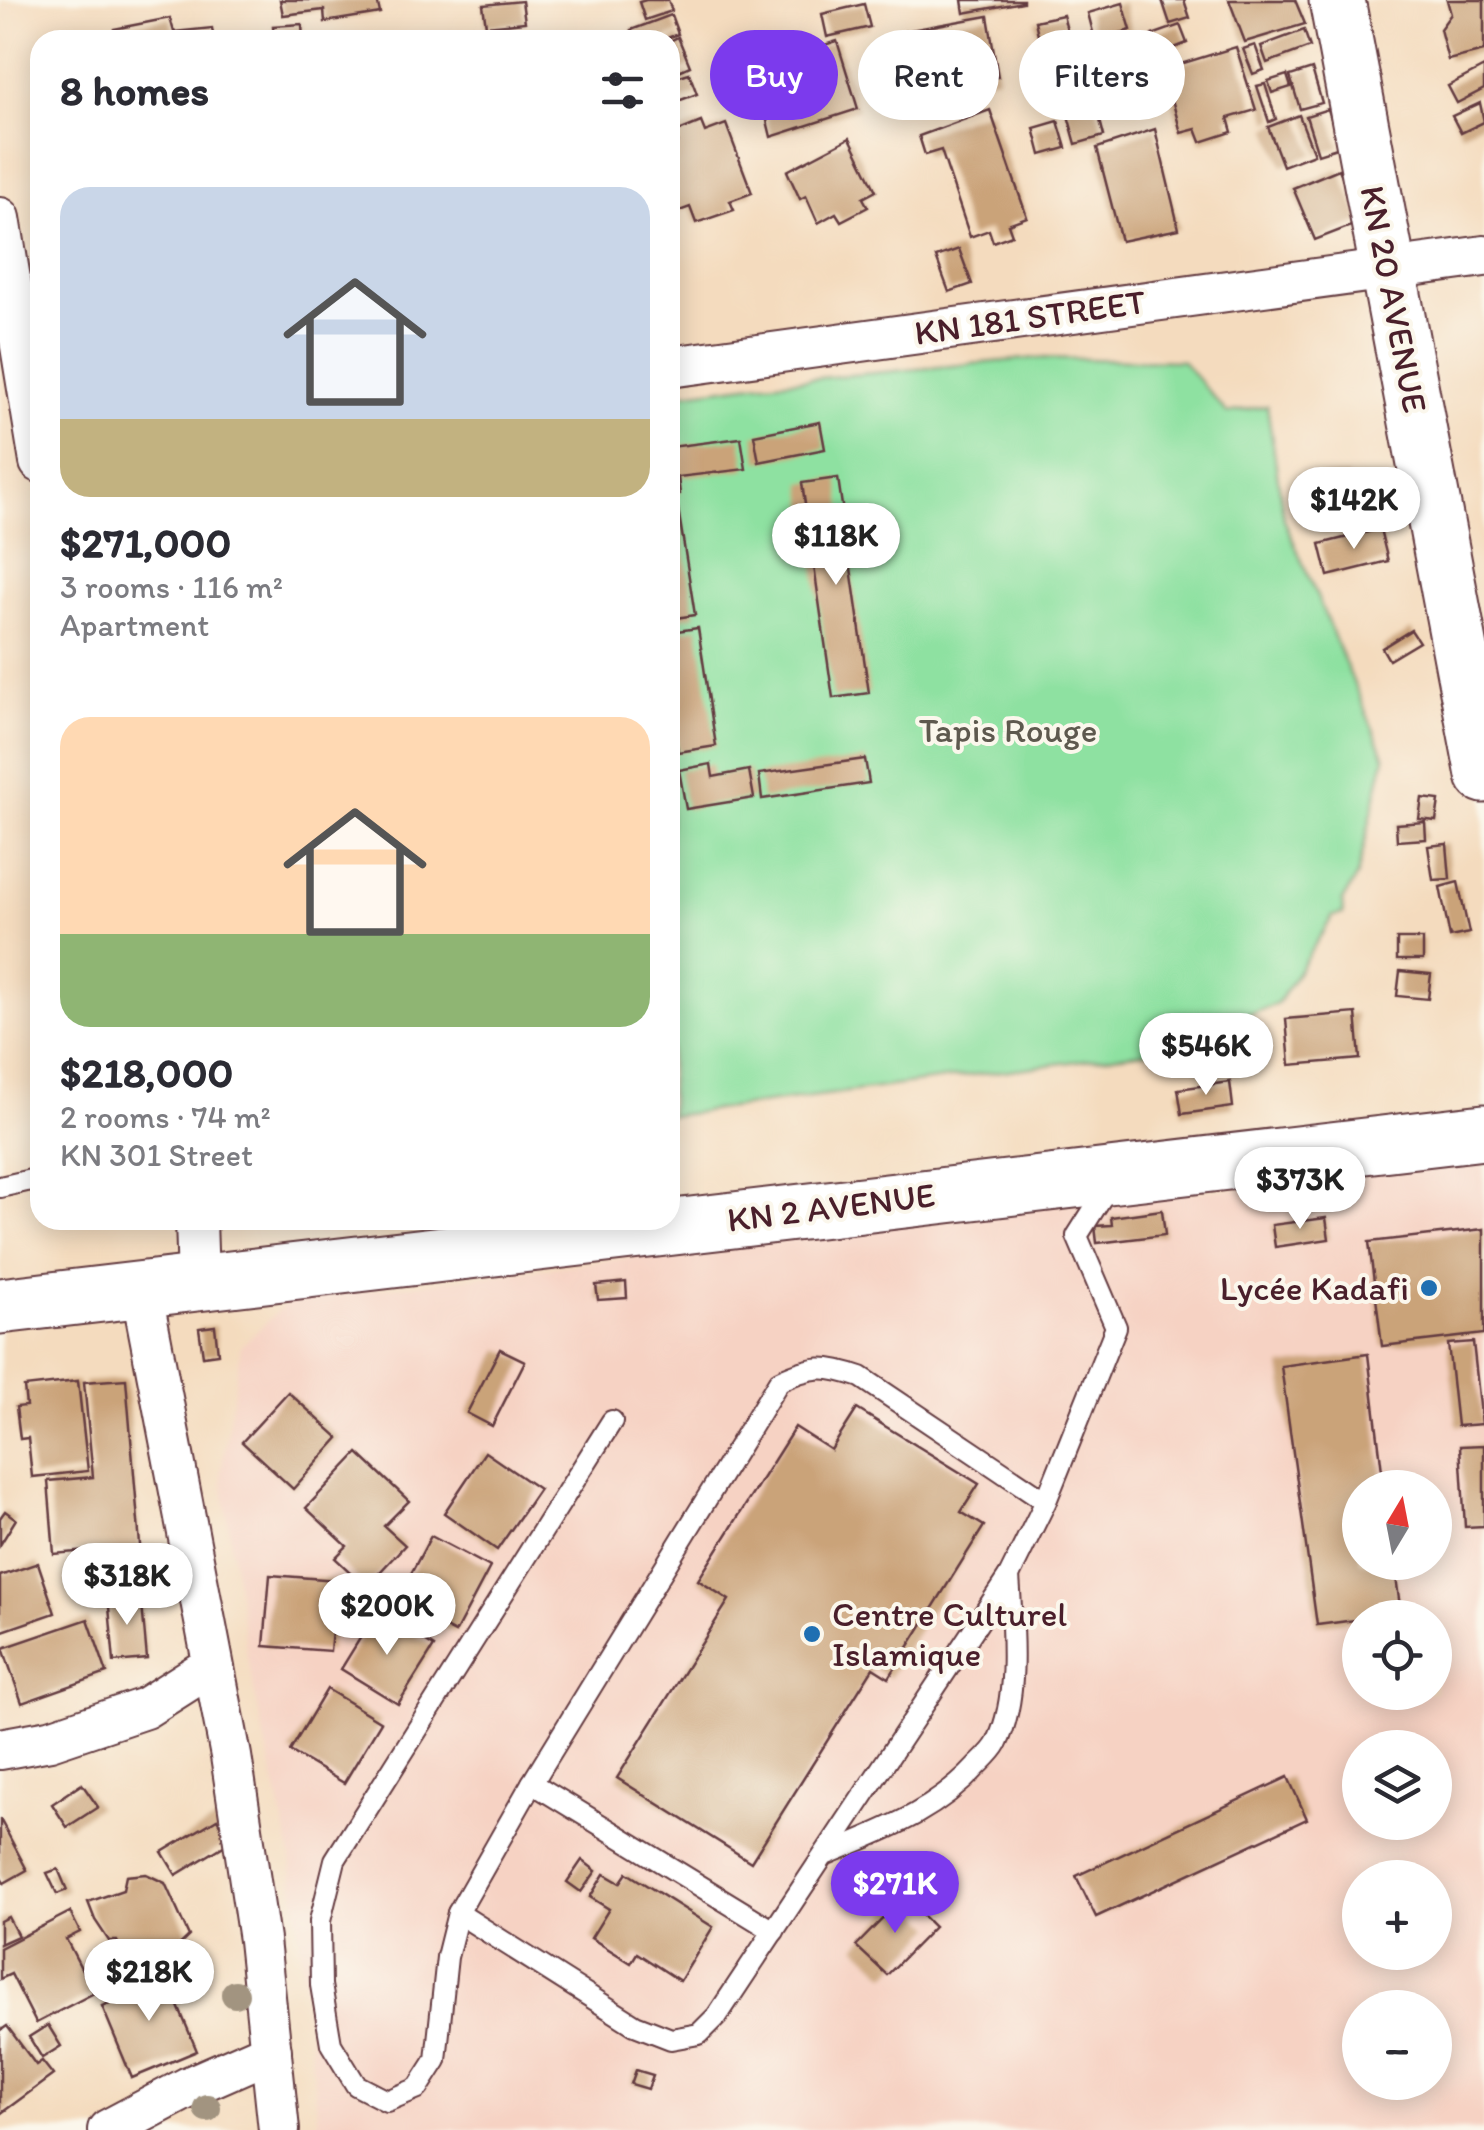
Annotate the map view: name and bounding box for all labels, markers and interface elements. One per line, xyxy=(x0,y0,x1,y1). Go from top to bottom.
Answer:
chip: Buy xyxy=(710,30,838,120)
chip: Rent xyxy=(858,30,999,120)
chip: Filters xyxy=(1019,30,1185,120)
icon: filters xyxy=(595,63,650,118)
text: 8 homes xyxy=(60,65,209,116)
street label: KN 20 AVENUE xyxy=(1351,182,1437,416)
icon: home xyxy=(265,252,445,432)
street label: KN 181 STREET xyxy=(912,280,1149,354)
pin: $142K xyxy=(1284,467,1424,552)
text: $142K xyxy=(1310,480,1398,518)
pin: $118K xyxy=(766,503,906,588)
text: $118K xyxy=(794,516,878,554)
text: $271,000 xyxy=(60,517,231,568)
text: 3 rooms · 116 m² xyxy=(60,568,283,606)
text: Apartment xyxy=(60,606,209,644)
park label: Tapis Rouge xyxy=(919,709,1097,751)
icon: home xyxy=(265,782,445,962)
pin: $546K xyxy=(1136,1013,1276,1098)
text: $546K xyxy=(1161,1026,1251,1064)
text: $218,000 xyxy=(60,1047,233,1098)
text: 2 rooms · 74 m² xyxy=(60,1098,271,1136)
text: KN 301 Street xyxy=(60,1136,253,1174)
pin: $373K xyxy=(1230,1147,1370,1232)
text: $373K xyxy=(1256,1160,1344,1198)
street label: KN 2 AVENUE xyxy=(725,1173,937,1241)
place label: Lycée Kadafi xyxy=(1220,1267,1409,1309)
marker: Lycée Kadafi xyxy=(1418,1277,1440,1299)
north arrow xyxy=(1342,1470,1452,1580)
map controls xyxy=(1342,1470,1452,2100)
pin: $318K xyxy=(57,1543,197,1628)
text: $318K xyxy=(84,1556,170,1594)
pin: $200K xyxy=(317,1573,457,1658)
text: $200K xyxy=(341,1586,433,1624)
place label: Centre Culturel Islamique xyxy=(832,1593,1067,1675)
button: locate xyxy=(1342,1600,1452,1710)
marker: Centre Culturel Islamique xyxy=(801,1623,823,1645)
button: layers xyxy=(1342,1730,1452,1840)
pin: $271K xyxy=(825,1851,965,1936)
button: + xyxy=(1342,1860,1452,1970)
text: $271K xyxy=(853,1864,937,1902)
pin: $218K xyxy=(79,1939,219,2024)
text: $218K xyxy=(106,1952,192,1990)
button: − xyxy=(1342,1990,1452,2100)

